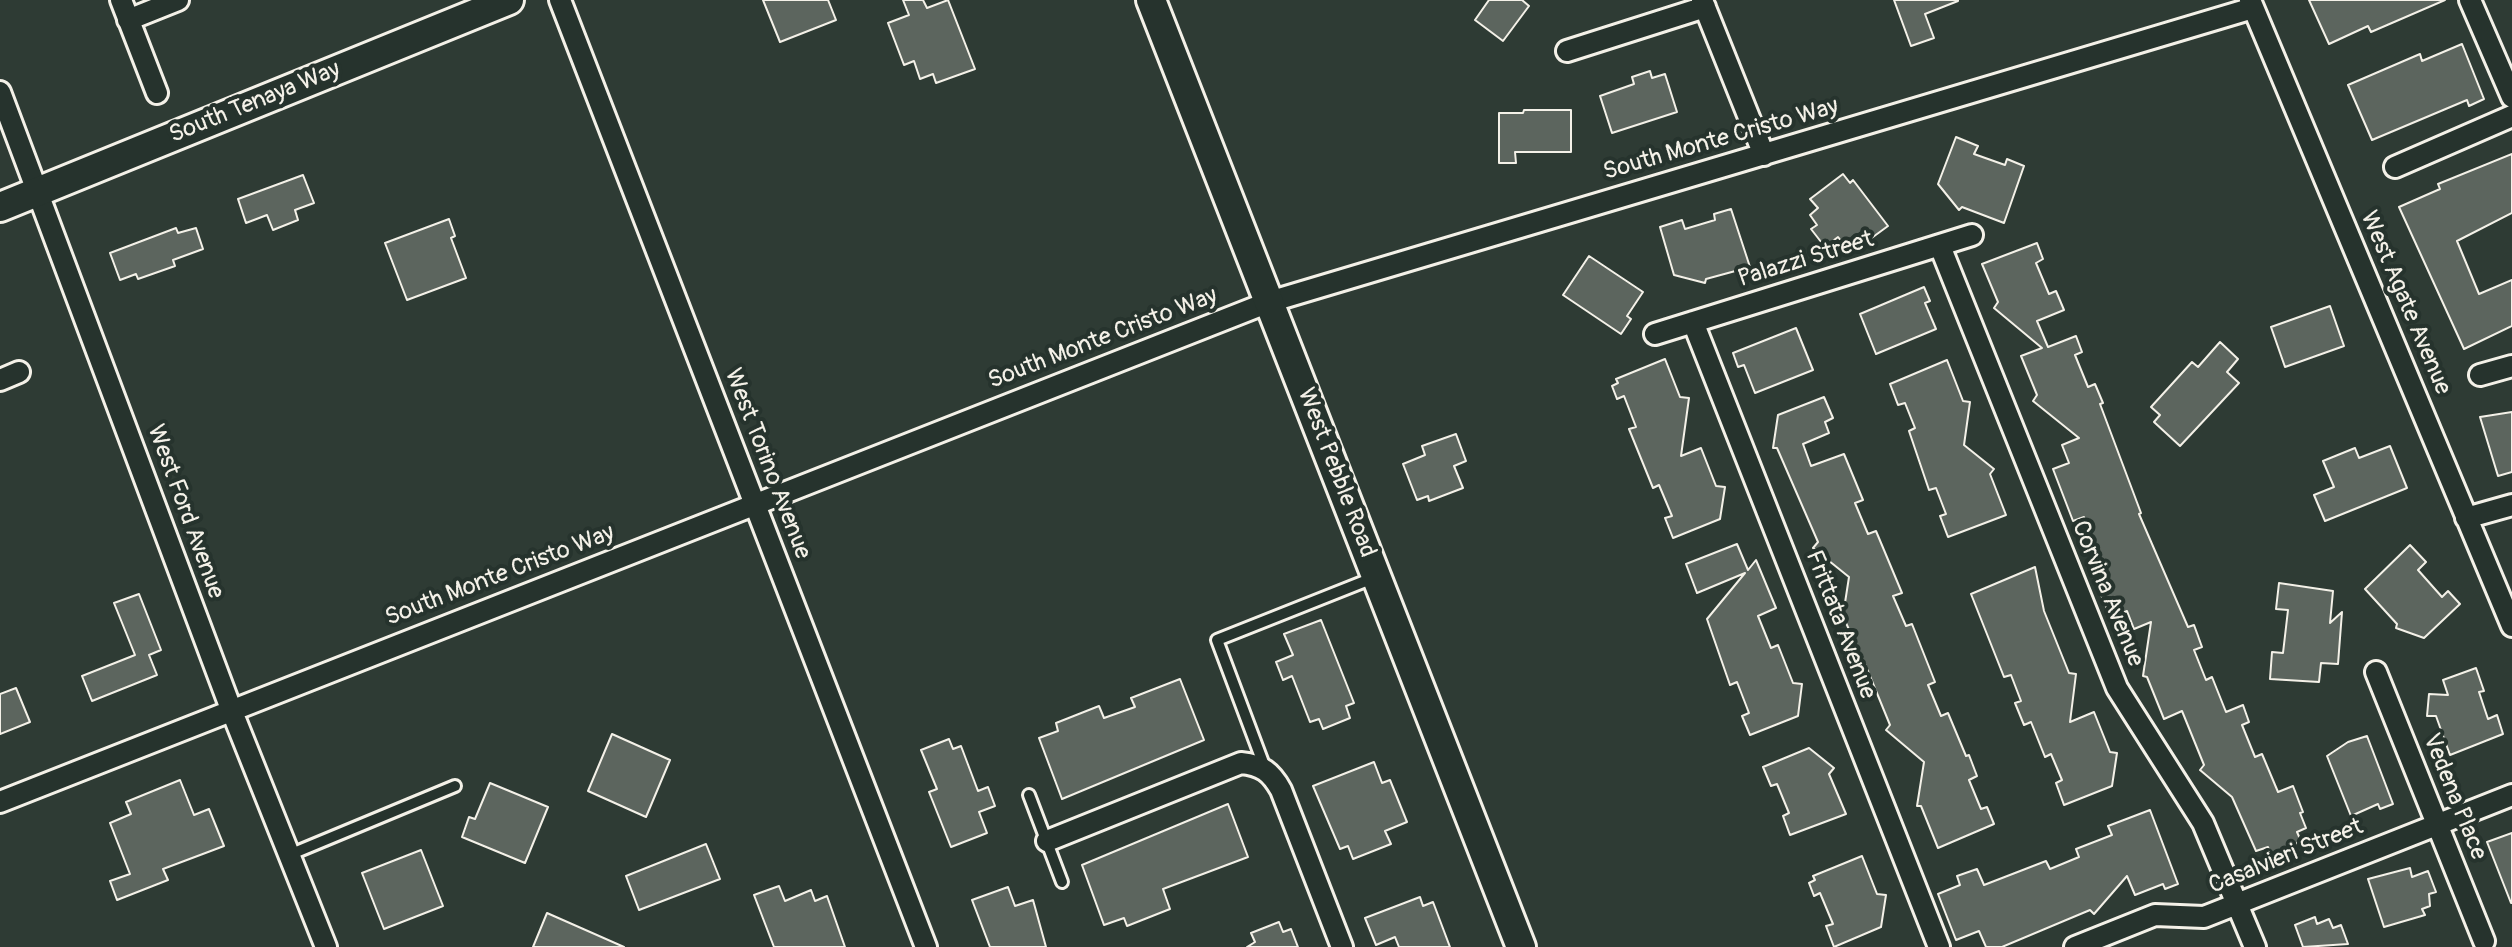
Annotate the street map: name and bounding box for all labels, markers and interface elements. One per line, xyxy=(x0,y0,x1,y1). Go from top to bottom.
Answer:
street label: South Tenaya Way xyxy=(165,56,345,150)
street label: South Monte Cristo Way xyxy=(1600,93,1842,187)
street label: West Agate Avenue xyxy=(2353,207,2457,399)
street label: Palazzi Street xyxy=(1735,226,1877,294)
street label: South Monte Cristo Way xyxy=(984,282,1222,396)
street label: West Torino Avenue xyxy=(717,365,817,563)
street label: West Pebble Road xyxy=(1290,384,1382,562)
street label: West Ford Avenue xyxy=(140,421,230,603)
street label: Corvina Avenue xyxy=(2065,517,2149,671)
street label: South Monte Cristo Way xyxy=(381,519,619,633)
street label: Frittata Avenue xyxy=(1798,547,1882,703)
street label: Vedena Place xyxy=(2416,730,2492,864)
street label: Casalvieri Street xyxy=(2205,813,2367,901)

